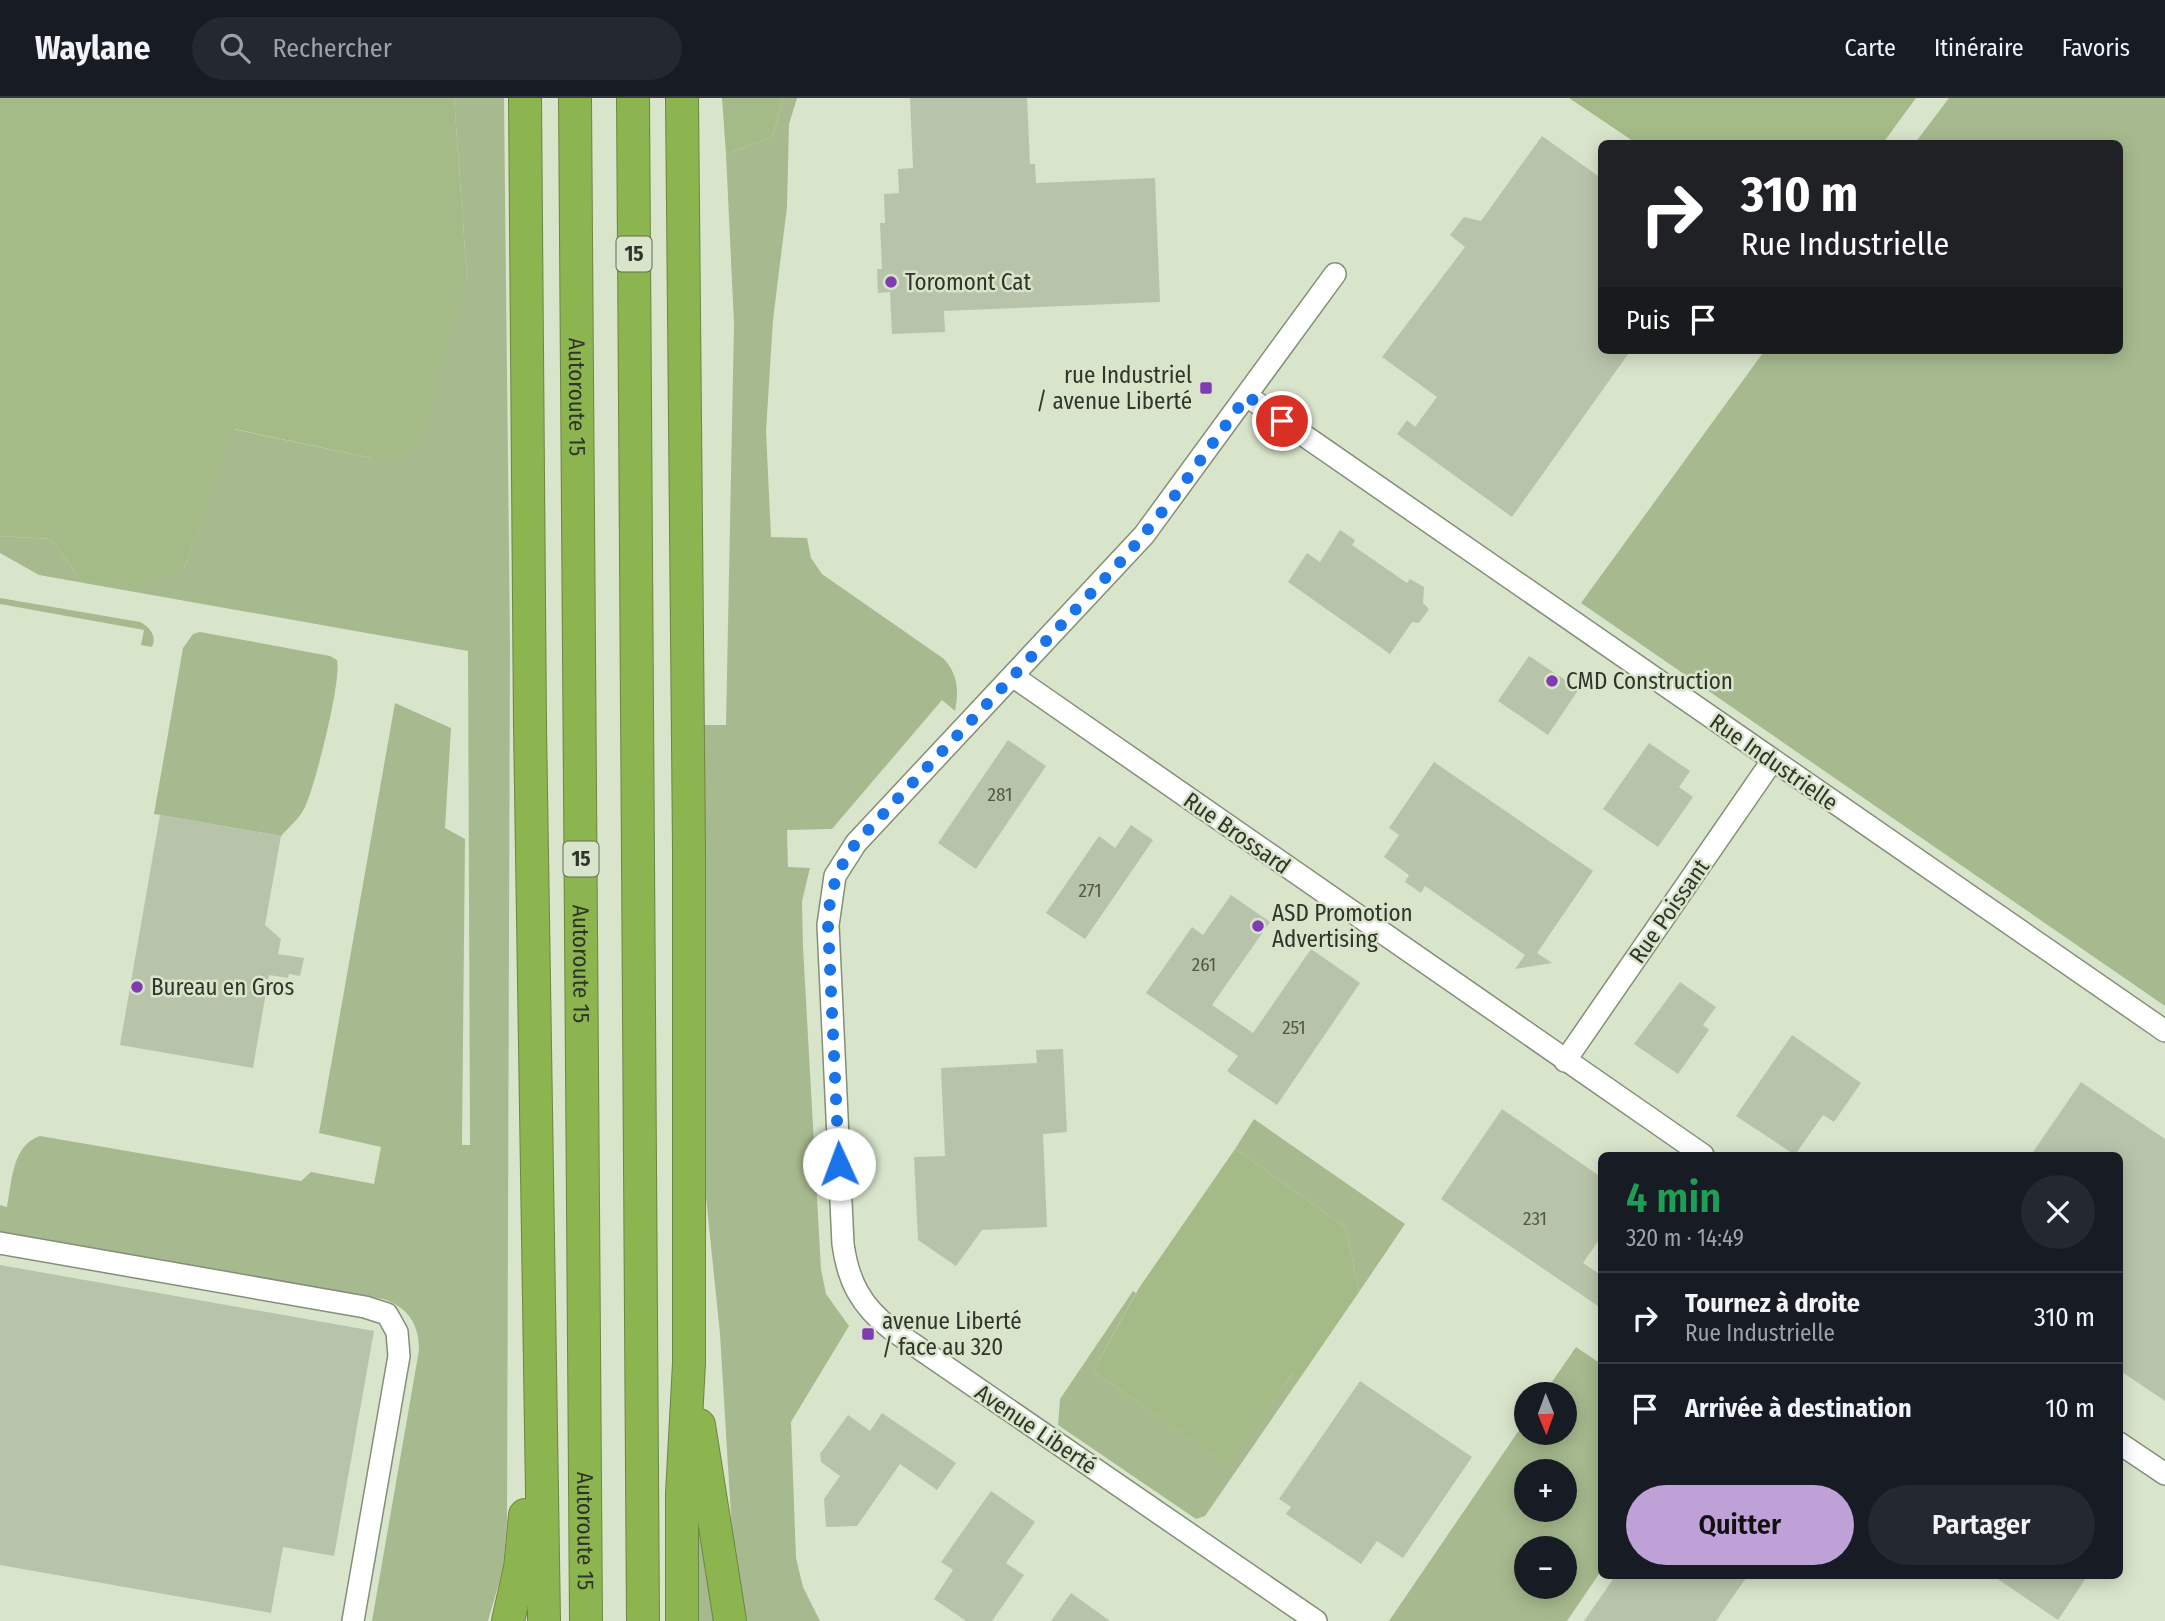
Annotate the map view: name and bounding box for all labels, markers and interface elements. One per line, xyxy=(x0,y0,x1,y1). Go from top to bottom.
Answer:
search box xyxy=(192,17,682,80)
text: Waylane xyxy=(35,28,150,68)
icon: search xyxy=(216,29,254,67)
text: Rechercher xyxy=(272,33,392,64)
text: Carte xyxy=(1845,34,1896,62)
text: Itinéraire xyxy=(1934,34,2024,62)
text: Favoris xyxy=(2062,34,2130,62)
text: 310 m xyxy=(1741,165,1858,224)
icon: right xyxy=(1626,168,1717,259)
text: Rue Industrielle xyxy=(1741,225,1949,263)
road number: 15 xyxy=(616,236,652,272)
place label: Toromont Cat xyxy=(905,268,1032,296)
marker: Toromont Cat xyxy=(883,274,899,290)
icon: arrive xyxy=(1684,301,1722,339)
text: Puis xyxy=(1626,305,1670,336)
street label: Autoroute 15 xyxy=(563,338,592,456)
place label: rue Industriel / avenue Liberté xyxy=(1036,361,1192,415)
marker: rue Industriel / avenue Liberté xyxy=(1198,380,1214,396)
pin xyxy=(1252,391,1312,451)
icon: arrive xyxy=(1263,402,1301,440)
place label: CMD Construction xyxy=(1566,667,1733,695)
marker: CMD Construction xyxy=(1544,673,1560,689)
street label: Rue Industrielle xyxy=(1705,708,1843,816)
house number: 281 xyxy=(988,783,1012,806)
street label: Rue Brossard xyxy=(1178,786,1296,880)
road number: 15 xyxy=(564,842,598,876)
street label: Rue Poissant xyxy=(1623,853,1715,968)
house number: 271 xyxy=(1078,879,1102,902)
place label: ASD Promotion Advertising xyxy=(1272,899,1413,953)
street label: Autoroute 15 xyxy=(567,905,596,1023)
marker: ASD Promotion Advertising xyxy=(1250,918,1266,934)
house number: 261 xyxy=(1192,953,1216,976)
place label: Bureau en Gros xyxy=(151,973,294,1001)
marker: Bureau en Gros xyxy=(129,979,145,995)
house number: 251 xyxy=(1282,1016,1306,1039)
position arrow xyxy=(802,1127,876,1201)
text: 4 min xyxy=(1626,1173,1721,1223)
button: close xyxy=(2021,1175,2095,1249)
house number: 231 xyxy=(1523,1207,1547,1230)
text: 320 m · 14:49 xyxy=(1626,1224,1744,1252)
text: Tournez à droite xyxy=(1685,1288,1860,1319)
icon: right xyxy=(1626,1299,1664,1337)
text: 310 m xyxy=(2034,1302,2095,1333)
place label: avenue Liberté / face au 320 xyxy=(882,1307,1022,1361)
text: Rue Industrielle xyxy=(1685,1319,1835,1347)
marker: avenue Liberté / face au 320 xyxy=(860,1326,876,1342)
street label: Avenue Liberté xyxy=(970,1378,1102,1480)
north arrow xyxy=(1514,1382,1577,1446)
map controls xyxy=(1514,1382,1577,1599)
icon: arrive xyxy=(1626,1390,1664,1428)
text: Arrivée à destination xyxy=(1685,1393,1912,1424)
text: 10 m xyxy=(2045,1393,2095,1424)
button: + xyxy=(1514,1459,1577,1522)
street label: Autoroute 15 xyxy=(571,1472,600,1590)
button: Quitter xyxy=(1626,1485,1854,1565)
button: Partager xyxy=(1868,1485,2095,1565)
button: − xyxy=(1514,1536,1577,1599)

